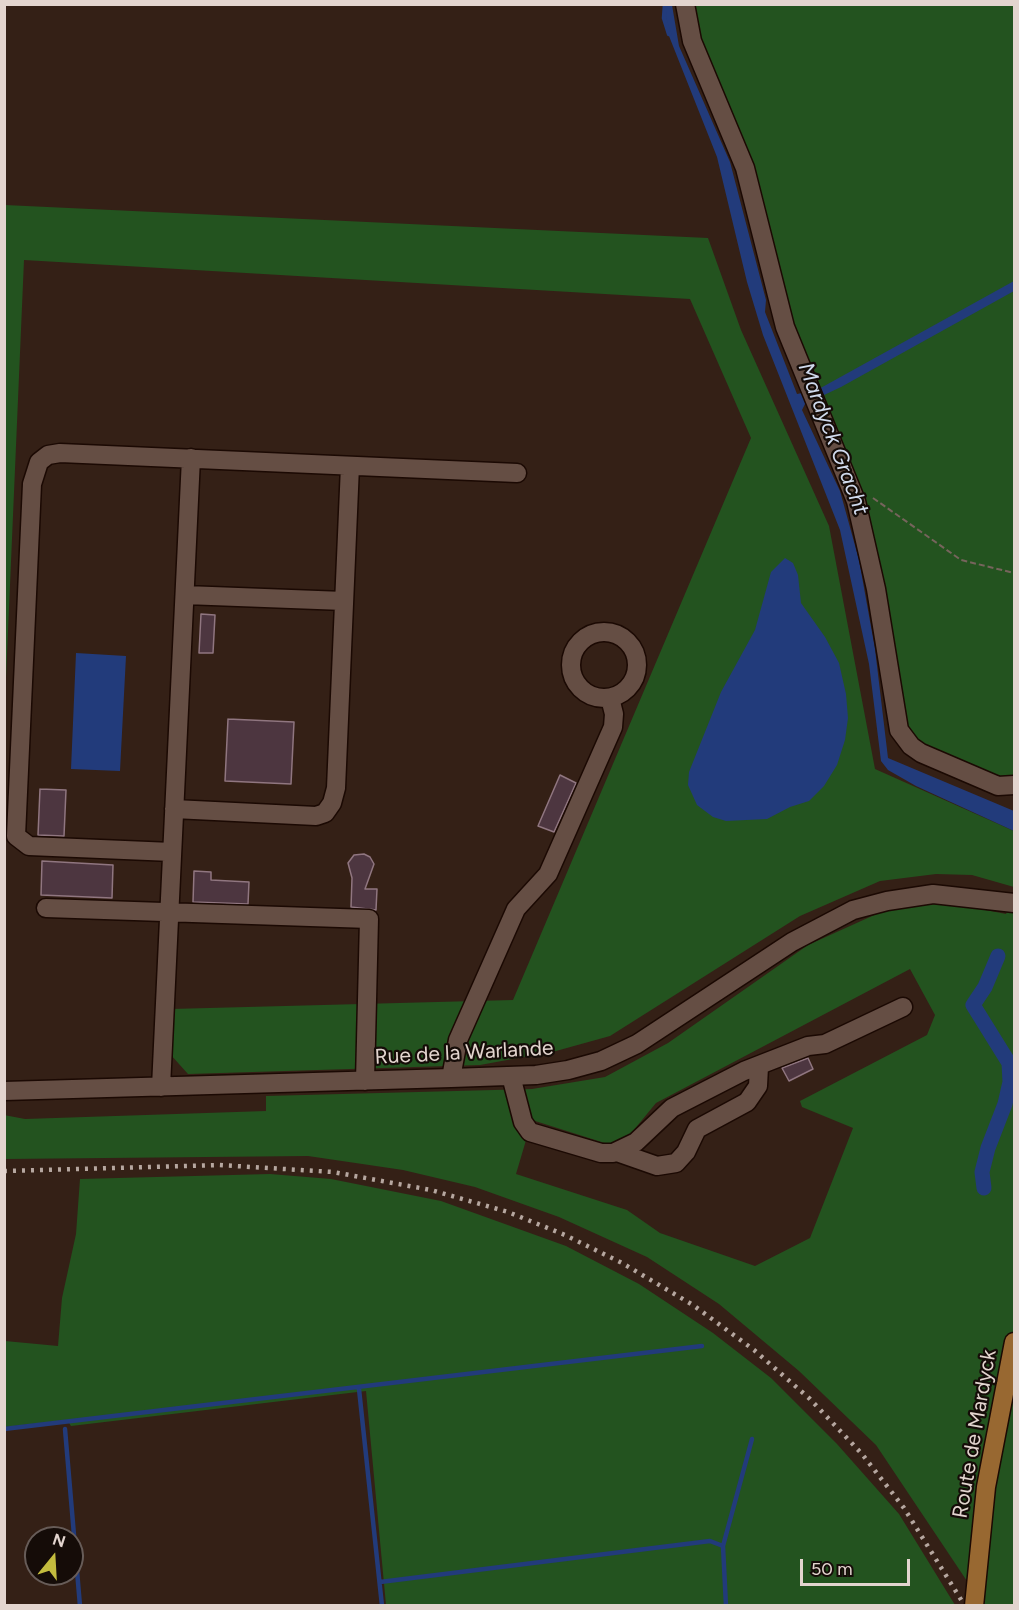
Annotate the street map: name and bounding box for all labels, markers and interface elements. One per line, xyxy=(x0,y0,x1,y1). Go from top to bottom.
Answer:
water label: Mardyck Gracht xyxy=(792,359,874,519)
street label: Rue de la Warlande xyxy=(374,1036,554,1070)
street label: Route de Mardyck xyxy=(948,1348,1002,1520)
north arrow xyxy=(24,1526,84,1586)
text: N xyxy=(50,1529,68,1551)
scale bar xyxy=(803,1547,912,1585)
text: 50 m xyxy=(811,1558,853,1580)

